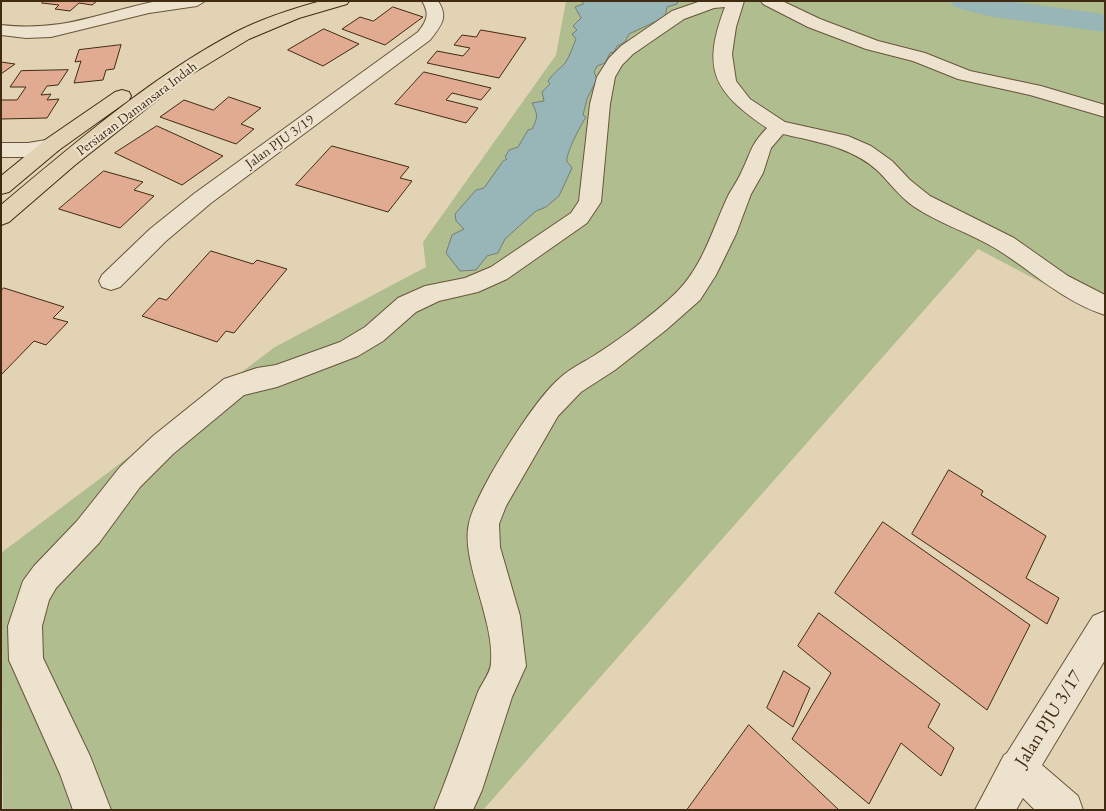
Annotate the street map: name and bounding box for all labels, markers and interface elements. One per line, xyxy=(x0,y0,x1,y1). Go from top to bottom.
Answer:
street label: Persiaran Damansara Indah xyxy=(73,58,201,160)
street label: Jalan PJU 3/19 xyxy=(242,111,318,173)
street label: Jalan PJU 3/17 xyxy=(1010,666,1088,772)

